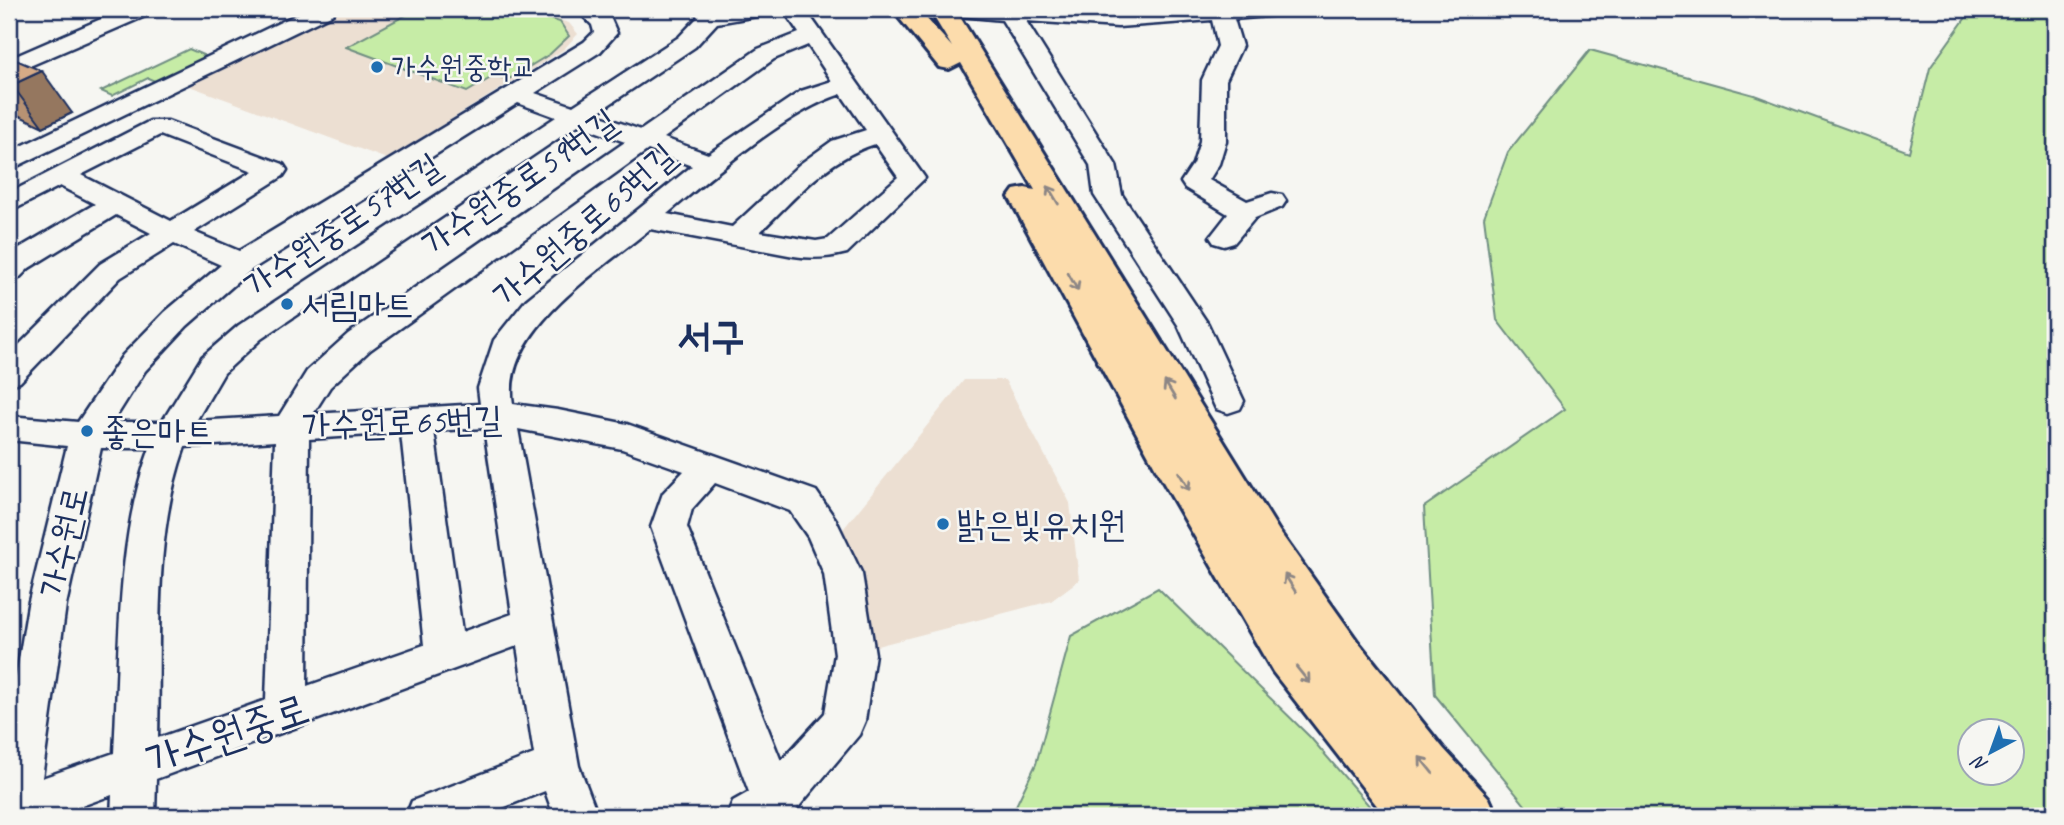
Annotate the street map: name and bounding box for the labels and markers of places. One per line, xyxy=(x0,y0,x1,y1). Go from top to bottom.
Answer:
place label: 가수원중학교 xyxy=(391,48,536,86)
marker: 가수원중학교 xyxy=(369,59,385,75)
place label: 서림마트 xyxy=(301,282,414,327)
marker: 서림마트 xyxy=(279,296,295,312)
place label: 좋은마트 xyxy=(101,409,214,454)
marker: 좋은마트 xyxy=(79,423,95,439)
place label: 밝은빛유치원 xyxy=(957,502,1126,547)
marker: 밝은빛유치원 xyxy=(935,516,951,532)

